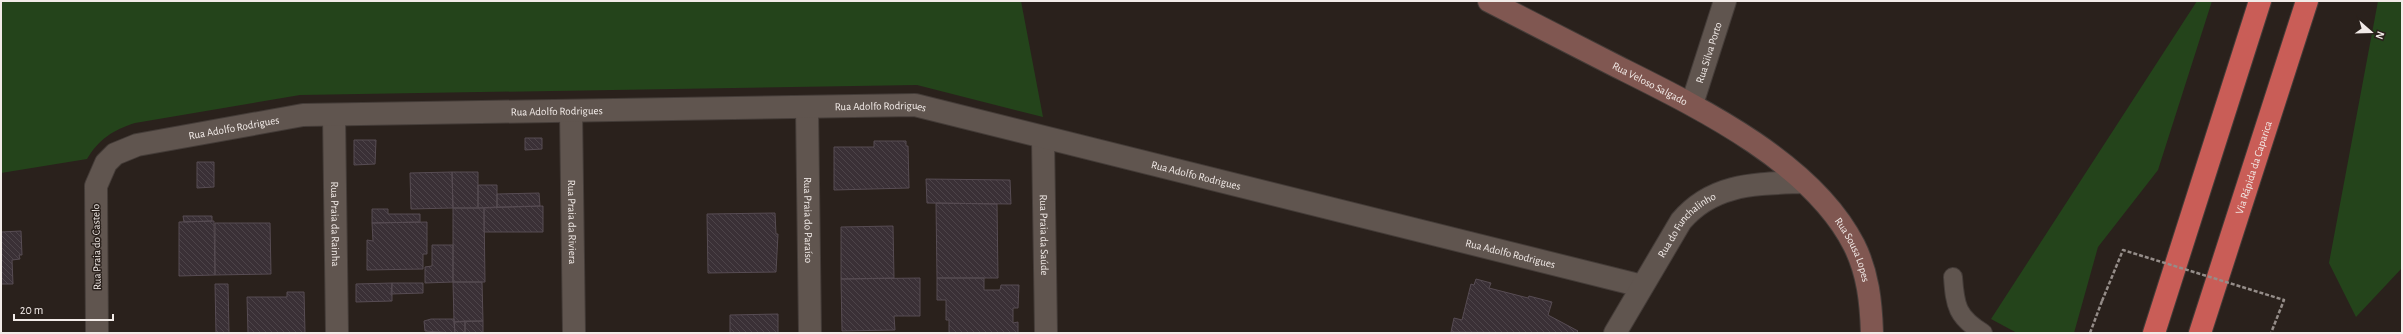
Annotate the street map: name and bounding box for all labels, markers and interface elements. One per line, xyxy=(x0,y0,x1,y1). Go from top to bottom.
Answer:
north arrow xyxy=(2351,12,2391,52)
street label: Rua Silva Porto xyxy=(1694,21,1724,85)
text: N xyxy=(2373,30,2386,41)
street label: Rua Veloso Salgado xyxy=(1611,60,1689,108)
street label: Rua Adolfo Rodrigues xyxy=(835,100,928,114)
street label: Rua Adolfo Rodrigues xyxy=(511,105,603,118)
street label: Rua Adolfo Rodrigues xyxy=(188,114,280,142)
street label: Via Rápida da Caparica xyxy=(2234,120,2274,215)
street label: Rua Adolfo Rodrigues xyxy=(1150,159,1242,192)
street label: Rua Praia do Paraíso xyxy=(802,177,814,263)
street label: Rua Praia da Riviera xyxy=(566,180,578,264)
street label: Rua Praia da Rainha xyxy=(329,181,341,267)
street label: Rua do Funchalinho xyxy=(1656,191,1718,259)
street label: Rua Praia da Saúde xyxy=(1038,194,1050,276)
street label: Rua Praia do Castelo xyxy=(90,204,103,290)
street label: Rua Sousa Lopes xyxy=(1833,216,1872,283)
street label: Rua Adolfo Rodrigues xyxy=(1464,237,1556,270)
scale bar xyxy=(14,296,113,322)
text: 20 m xyxy=(20,304,43,316)

